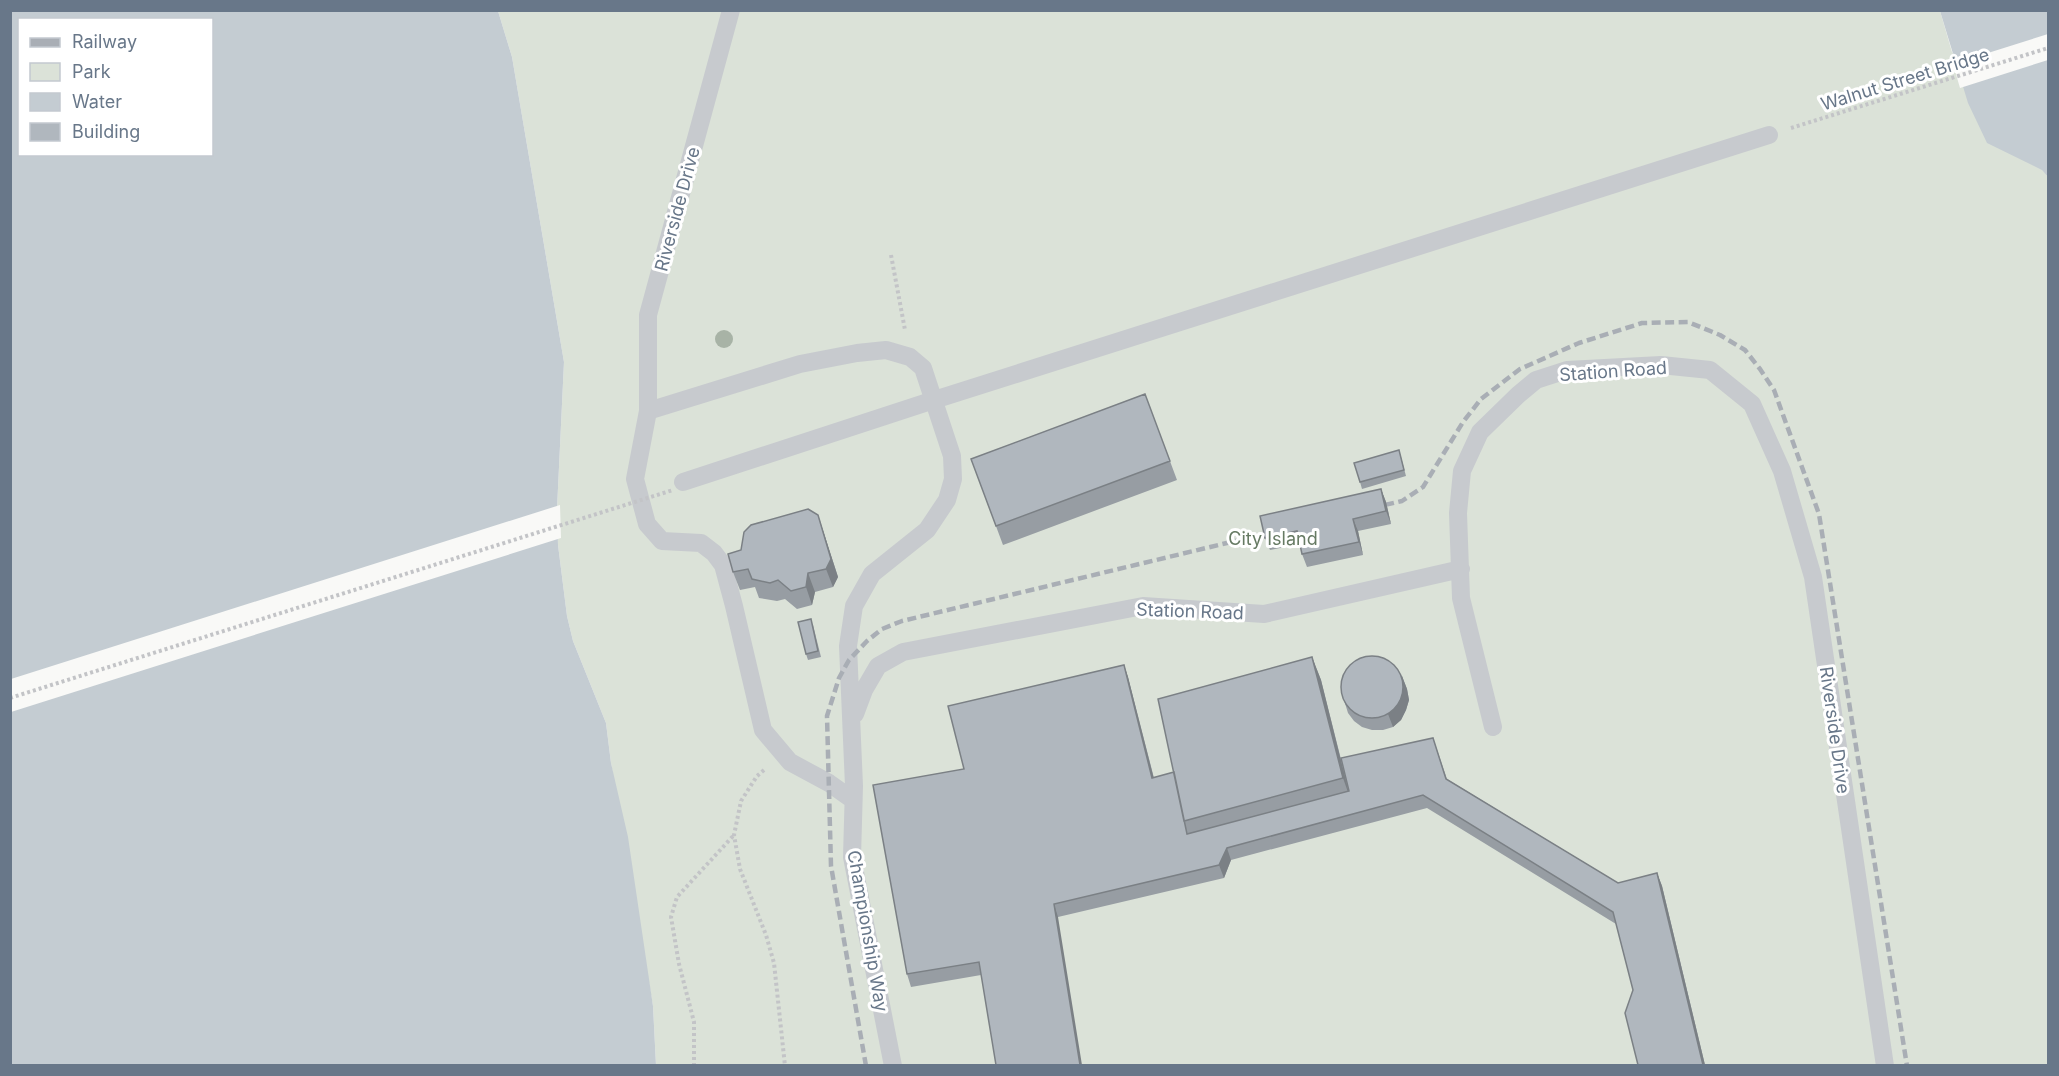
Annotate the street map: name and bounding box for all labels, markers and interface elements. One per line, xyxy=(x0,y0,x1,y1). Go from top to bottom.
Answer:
legend xyxy=(18,18,213,156)
text: Railway xyxy=(72,31,137,52)
street label: Walnut Street Bridge xyxy=(1818,43,1992,115)
text: Park xyxy=(72,61,111,82)
text: Water xyxy=(72,91,122,112)
text: Building xyxy=(72,121,140,142)
street label: Riverside Drive xyxy=(650,144,704,274)
street label: Station Road xyxy=(1559,357,1667,385)
park label: City Island xyxy=(1228,528,1318,549)
street label: Station Road xyxy=(1136,599,1244,623)
street label: Riverside Drive xyxy=(1816,665,1854,795)
street label: Championship Way xyxy=(843,848,893,1014)

